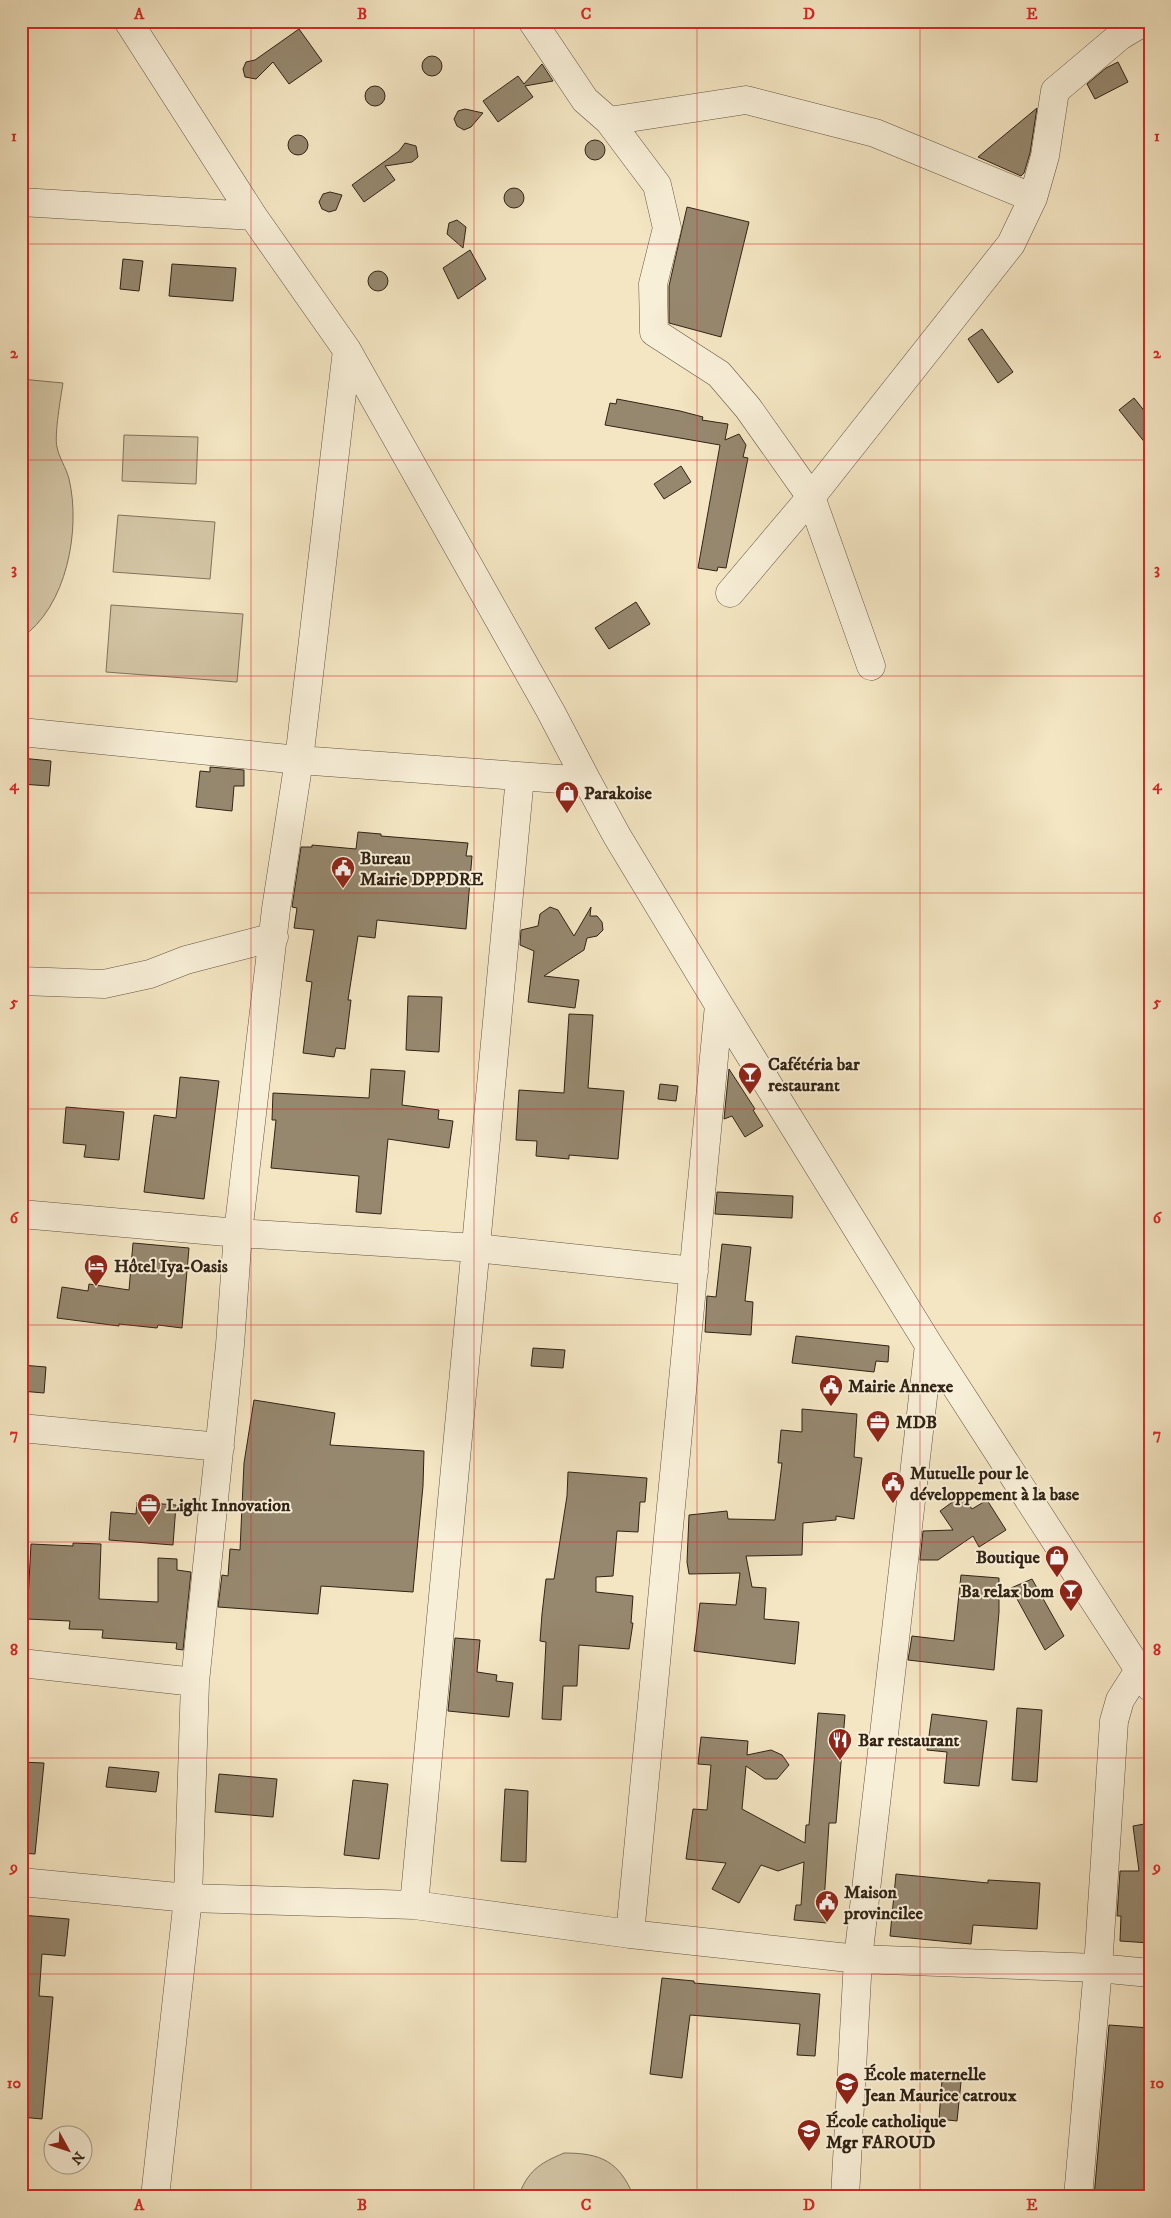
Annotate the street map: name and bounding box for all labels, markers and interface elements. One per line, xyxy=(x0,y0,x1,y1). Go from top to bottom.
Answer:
text: A xyxy=(133,4,145,24)
text: B xyxy=(357,4,367,24)
text: C xyxy=(581,4,591,24)
text: D xyxy=(803,4,815,24)
text: E xyxy=(1026,4,1038,24)
text: 1 xyxy=(11,126,17,146)
text: 1 xyxy=(1154,126,1160,146)
text: 2 xyxy=(10,343,19,363)
text: 2 xyxy=(1153,343,1162,363)
text: 3 xyxy=(11,559,17,579)
text: 3 xyxy=(1154,559,1160,579)
text: 4 xyxy=(8,775,19,795)
text: 4 xyxy=(1151,775,1162,795)
shop icon: Parakoise xyxy=(554,780,580,814)
place label: Parakoise xyxy=(584,783,653,805)
place label: Bureau Mairie DPPDRE xyxy=(360,848,484,891)
public building icon: Bureau Mairie DPPDRE xyxy=(330,855,356,889)
text: 5 xyxy=(9,992,18,1012)
text: 5 xyxy=(1152,992,1161,1012)
place label: Cafétéria bar restaurant xyxy=(768,1054,860,1097)
bar icon: Cafétéria bar restaurant xyxy=(737,1061,763,1095)
text: 6 xyxy=(10,1208,20,1228)
text: 6 xyxy=(1153,1208,1163,1228)
hotel icon: Hôtel Iya-Oasis xyxy=(83,1253,109,1287)
place label: Hôtel Iya-Oasis xyxy=(114,1256,228,1278)
public building icon: Mairie Annexe xyxy=(818,1373,844,1407)
place label: Mairie Annexe xyxy=(848,1376,954,1398)
office icon: MDB xyxy=(865,1409,891,1443)
place label: MDB xyxy=(896,1412,937,1434)
text: 7 xyxy=(10,1424,18,1444)
text: 7 xyxy=(1153,1424,1161,1444)
place label: Mutuelle pour le développement à la base xyxy=(910,1463,1080,1506)
public building icon: Mutuelle pour le développement à la base xyxy=(880,1470,906,1504)
office icon: Light Innovation xyxy=(136,1492,162,1526)
place label: Light Innovation xyxy=(166,1495,291,1517)
shop icon: Boutique xyxy=(1044,1544,1070,1578)
place label: Boutique xyxy=(976,1547,1041,1569)
bar icon: Ba relax bom xyxy=(1058,1578,1084,1612)
place label: Ba relax bom xyxy=(960,1581,1054,1603)
text: 8 xyxy=(10,1640,18,1660)
text: 8 xyxy=(1153,1640,1161,1660)
restaurant icon: Bar restaurant xyxy=(827,1727,853,1761)
place label: Bar restaurant xyxy=(858,1730,960,1752)
text: 9 xyxy=(9,1857,18,1877)
text: 9 xyxy=(1152,1857,1161,1877)
place label: Maison provincilee xyxy=(843,1882,924,1925)
public building icon: Maison provincilee xyxy=(814,1889,840,1923)
place label: École maternelle Jean Maurice catroux xyxy=(862,2063,1017,2107)
school or university icon: École maternelle Jean Maurice catroux xyxy=(834,2071,860,2105)
text: 10 xyxy=(7,2073,22,2093)
text: 10 xyxy=(1150,2073,1165,2093)
place label: École catholique Mgr FAROUD xyxy=(826,2110,947,2154)
school or university icon: École catholique Mgr FAROUD xyxy=(796,2118,822,2152)
north arrow xyxy=(42,2126,92,2176)
text: N xyxy=(66,2148,88,2168)
text: A xyxy=(133,2195,145,2215)
text: B xyxy=(357,2195,367,2215)
text: C xyxy=(581,2195,591,2215)
text: D xyxy=(803,2195,815,2215)
text: E xyxy=(1026,2195,1038,2215)

